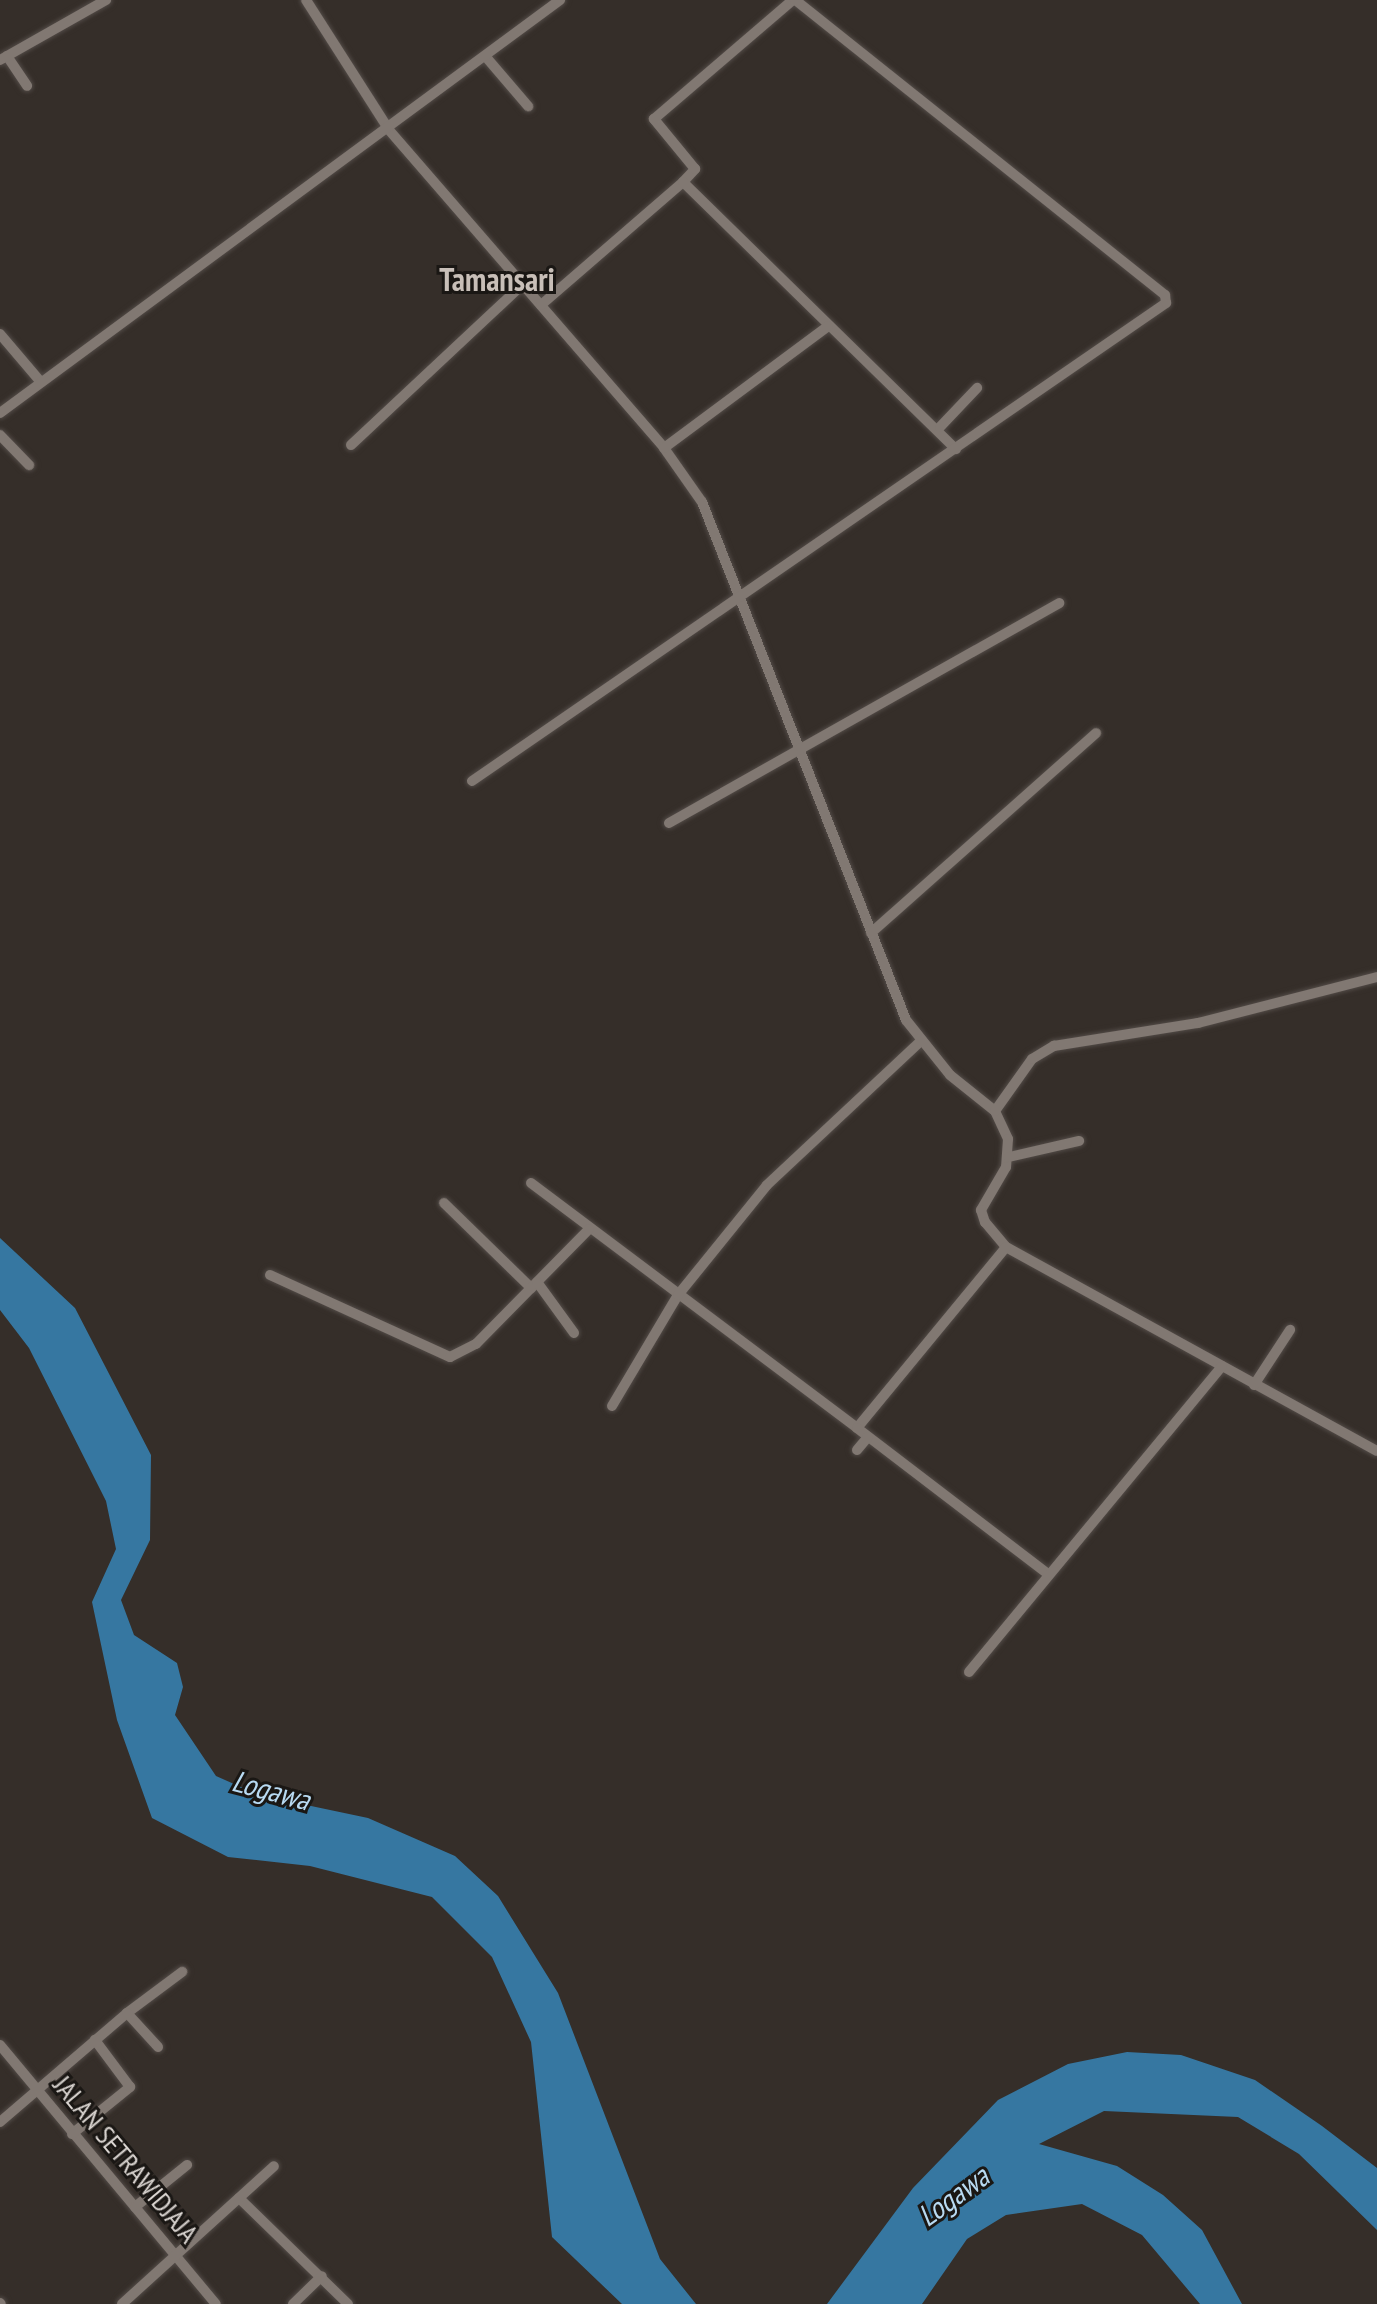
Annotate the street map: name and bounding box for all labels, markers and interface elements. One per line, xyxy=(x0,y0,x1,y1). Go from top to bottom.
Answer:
district label: Tamansari xyxy=(439,260,555,298)
water label: Logawa xyxy=(228,1762,314,1818)
street label: JALAN SETRAWIDJAJA xyxy=(46,2069,206,2249)
water label: Logawa xyxy=(911,2158,995,2234)

